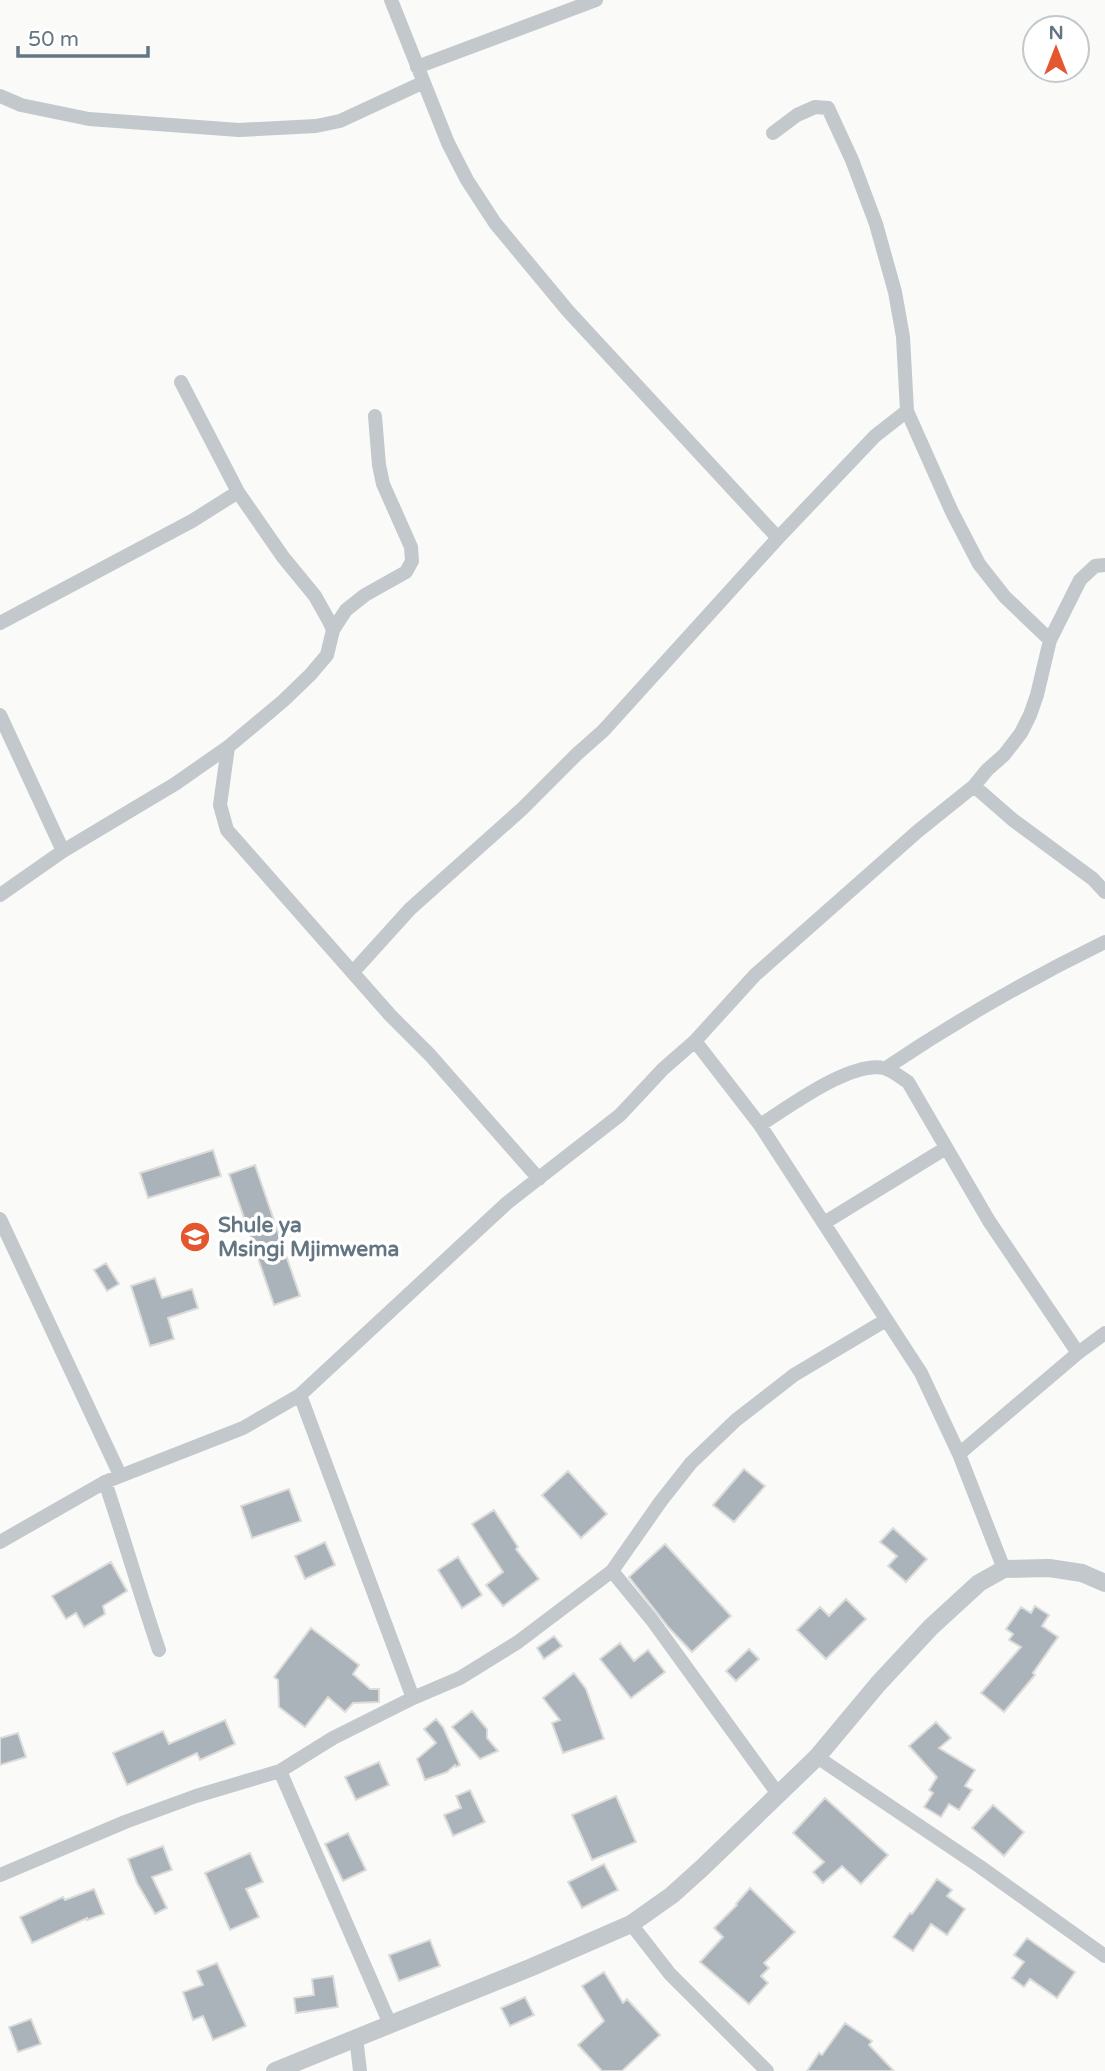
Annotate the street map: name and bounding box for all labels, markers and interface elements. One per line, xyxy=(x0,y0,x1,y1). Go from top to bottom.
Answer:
scale bar xyxy=(18,14,147,58)
north arrow xyxy=(1021,14,1091,84)
text: N xyxy=(1048,22,1064,44)
text: 50 m xyxy=(28,27,79,52)
place label: Shule ya Msingi Mjimwema xyxy=(218,1213,399,1262)
school or university icon: Shule ya Msingi Mjimwema xyxy=(178,1220,212,1254)

